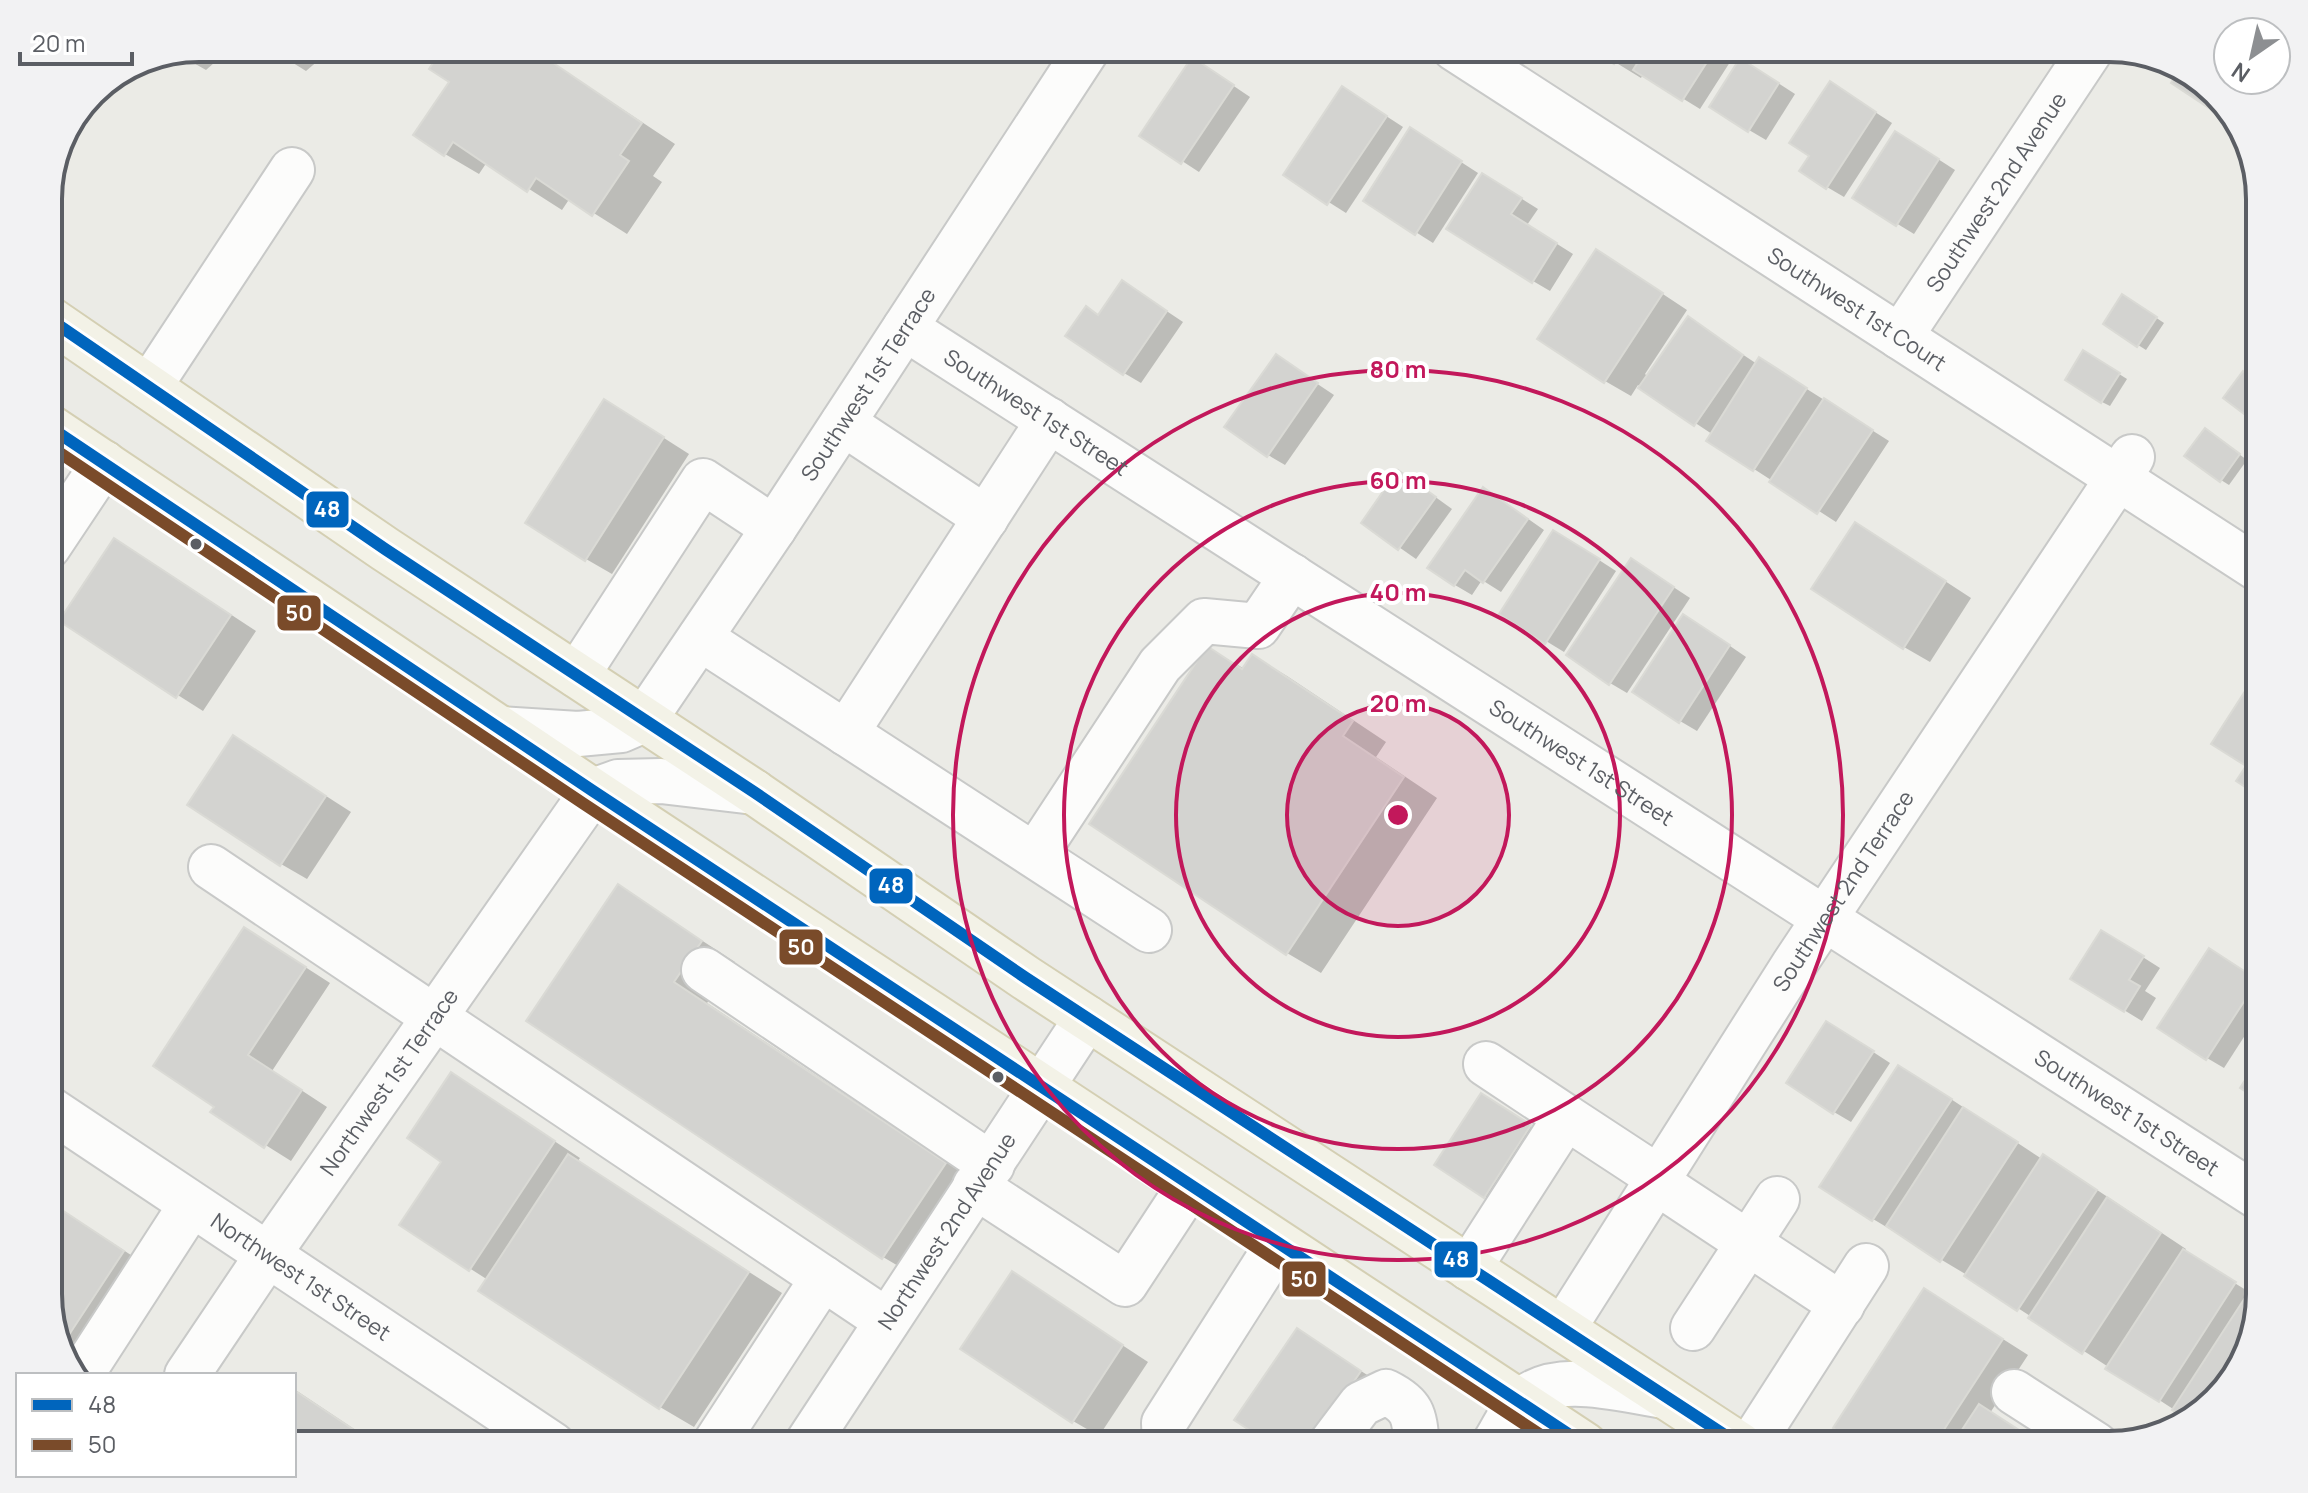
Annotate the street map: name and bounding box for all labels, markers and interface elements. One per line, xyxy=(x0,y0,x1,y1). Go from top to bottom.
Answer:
scale bar xyxy=(20,16,132,66)
north arrow xyxy=(2212,16,2292,96)
text: 20 m xyxy=(32,26,85,59)
text: N xyxy=(2226,56,2256,89)
street label: Southwest 2nd Avenue xyxy=(1919,86,2074,298)
street label: Southwest 1st Court xyxy=(1762,240,1952,378)
street label: Southwest 1st Terrace xyxy=(794,282,942,487)
street label: Southwest 1st Street xyxy=(938,342,1134,483)
text: 80 m xyxy=(1370,352,1426,385)
text: 60 m xyxy=(1369,463,1427,496)
line badge: 48 xyxy=(305,490,350,529)
text: 48 xyxy=(314,494,340,524)
unlabelled marker xyxy=(188,536,204,552)
text: 40 m xyxy=(1370,575,1426,608)
line badge: 50 xyxy=(276,594,322,632)
text: 50 xyxy=(285,598,313,628)
text: 20 m xyxy=(1370,686,1426,719)
street label: Southwest 1st Street xyxy=(1484,692,1680,833)
street label: Southwest 2nd Terrace xyxy=(1766,785,1921,997)
centre of rings xyxy=(1384,801,1412,829)
line badge: 48 xyxy=(868,867,914,905)
text: 48 xyxy=(878,870,904,900)
line badge: 50 xyxy=(778,928,824,966)
text: 50 xyxy=(787,932,815,962)
street label: Northwest 1st Terrace xyxy=(313,982,465,1181)
street label: Southwest 1st Street xyxy=(2029,1042,2225,1183)
unlabelled marker xyxy=(990,1069,1006,1085)
street label: Northwest 2nd Avenue xyxy=(871,1127,1023,1336)
street label: Northwest 1st Street xyxy=(205,1206,397,1348)
line badge: 48 xyxy=(1433,1240,1479,1279)
text: 48 xyxy=(1443,1244,1469,1274)
line badge: 50 xyxy=(1281,1260,1327,1298)
text: 50 xyxy=(1290,1264,1318,1294)
legend xyxy=(16,1373,296,1477)
text: 48 xyxy=(88,1387,116,1420)
text: 50 xyxy=(88,1427,117,1460)

